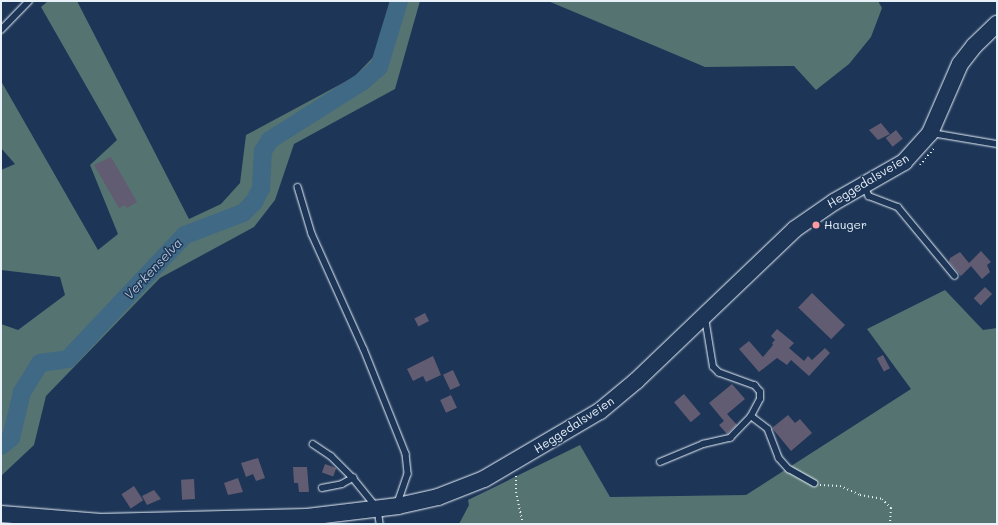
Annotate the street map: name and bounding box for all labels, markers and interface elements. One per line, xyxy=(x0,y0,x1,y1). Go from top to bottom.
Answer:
street label: Heggedalsveien xyxy=(825,151,911,211)
place label: Hauger xyxy=(824,218,867,232)
marker: Hauger xyxy=(811,220,821,230)
water label: Verkenselva xyxy=(121,235,185,303)
street label: Heggedalsveien xyxy=(531,394,617,456)

